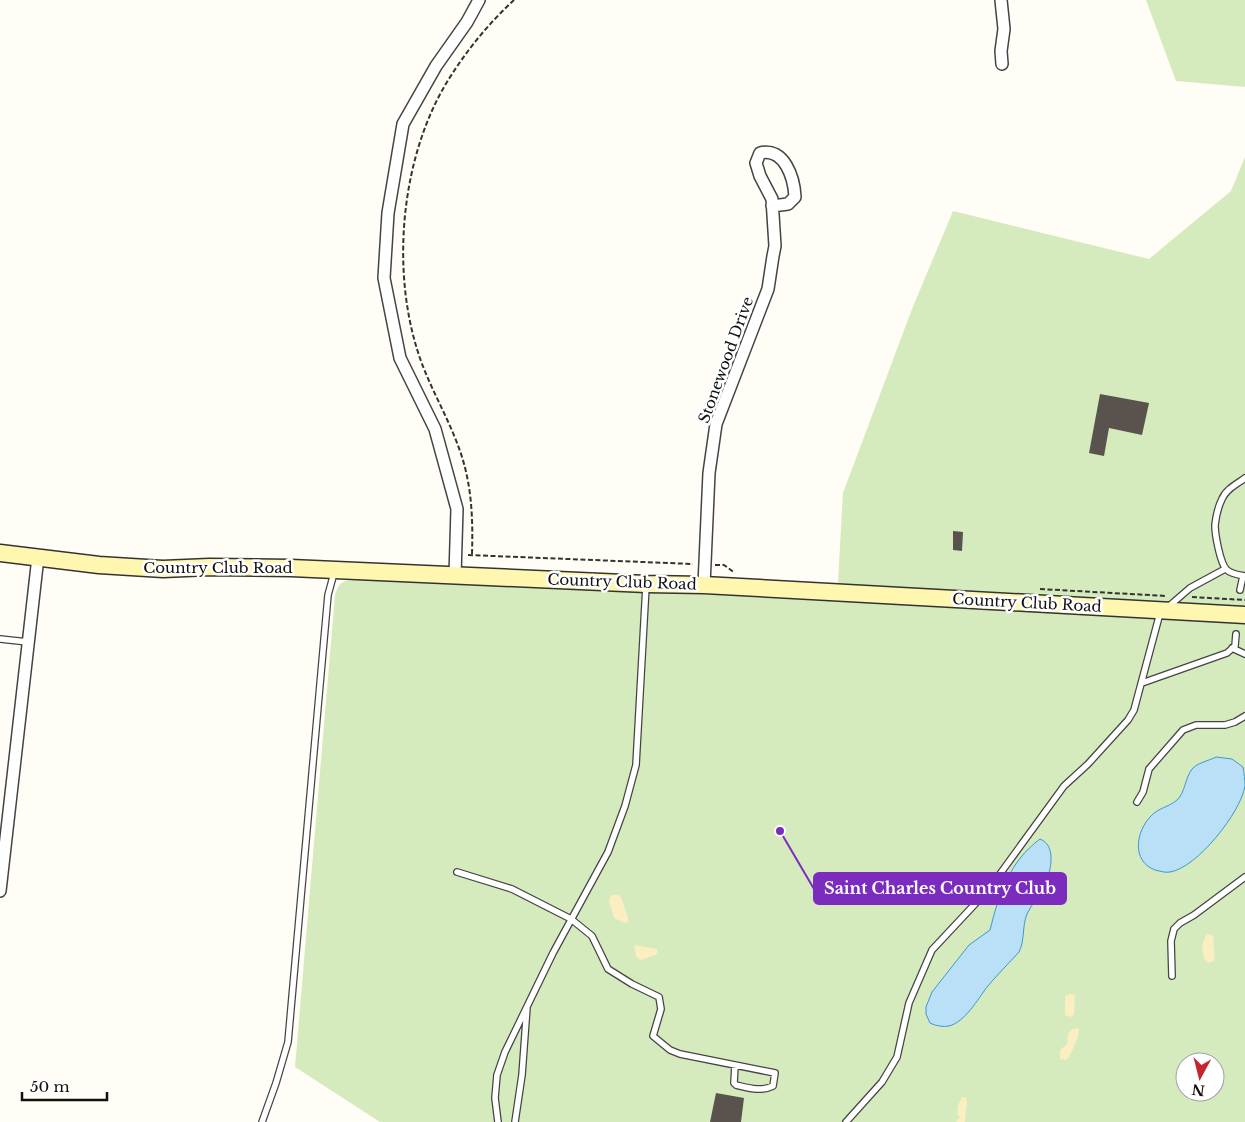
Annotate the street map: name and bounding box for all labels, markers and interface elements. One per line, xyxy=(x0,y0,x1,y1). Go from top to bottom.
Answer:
street label: Stonewood Drive xyxy=(694,294,757,426)
street label: Country Club Road xyxy=(143,558,293,577)
street label: Country Club Road xyxy=(547,569,697,594)
street label: Country Club Road xyxy=(952,589,1102,616)
callout: Saint Charles Country Club xyxy=(814,873,1066,904)
text: Saint Charles Country Club xyxy=(824,878,1056,898)
north arrow xyxy=(1175,1052,1225,1102)
scale bar xyxy=(22,1070,108,1102)
text: 50 m xyxy=(30,1077,70,1096)
text: N xyxy=(1191,1080,1206,1100)

